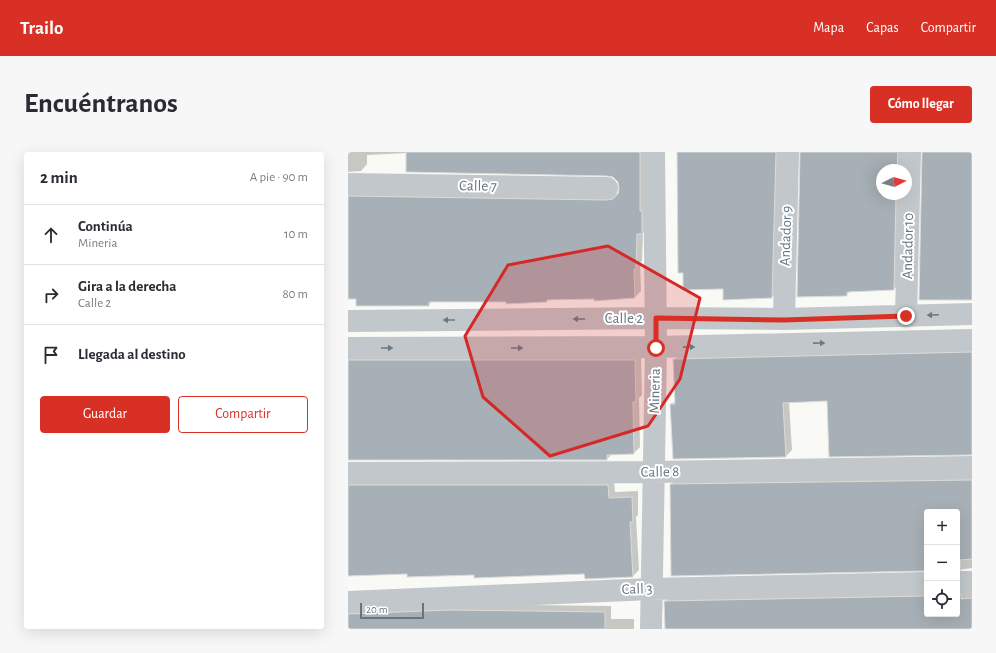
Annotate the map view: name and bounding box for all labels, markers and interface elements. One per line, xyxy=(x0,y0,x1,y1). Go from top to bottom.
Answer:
text: Trailo xyxy=(20,19,63,38)
text: Mapa xyxy=(813,21,844,35)
text: Capas xyxy=(866,21,899,35)
text: Compartir xyxy=(921,21,976,35)
button: Cómo llegar xyxy=(870,86,972,123)
text: Encuéntranos xyxy=(24,90,178,118)
north arrow xyxy=(876,164,912,200)
text: 2 min xyxy=(40,169,78,186)
text: A pie · 90 m xyxy=(250,171,308,184)
street label: Calle 7 xyxy=(459,178,497,194)
street label: Andador 9 xyxy=(777,206,795,266)
street label: Andador 10 xyxy=(900,213,916,279)
text: Continúa xyxy=(78,219,133,234)
icon: ahead xyxy=(40,224,62,246)
text: 10 m xyxy=(284,228,308,241)
text: Mineria xyxy=(78,237,117,250)
text: Gira a la derecha xyxy=(78,279,177,294)
icon: right xyxy=(40,284,62,306)
text: 80 m xyxy=(282,288,308,301)
text: Calle 2 xyxy=(78,297,111,310)
route end xyxy=(897,307,915,325)
street label: Calle 2 xyxy=(605,311,643,326)
one-way arrow xyxy=(926,312,939,318)
one-way arrow xyxy=(572,316,585,322)
one-way arrow xyxy=(442,317,455,323)
route start xyxy=(647,339,665,357)
one-way arrow xyxy=(813,340,825,347)
icon: arrive xyxy=(40,344,62,366)
one-way arrow xyxy=(683,344,696,350)
one-way arrow xyxy=(381,345,394,351)
one-way arrow xyxy=(511,345,524,351)
text: Llegada al destino xyxy=(78,347,186,362)
street label: Mineria xyxy=(647,368,663,414)
button: Guardar xyxy=(40,396,170,433)
button: Compartir xyxy=(178,396,308,433)
street label: Calle 8 xyxy=(641,464,679,480)
map controls xyxy=(924,509,960,617)
button: + xyxy=(924,509,960,545)
button: − xyxy=(924,545,960,581)
street label: Call 3 xyxy=(621,581,653,597)
button: locate xyxy=(924,581,960,617)
scale bar xyxy=(360,601,424,620)
text: 20 m xyxy=(366,604,387,615)

